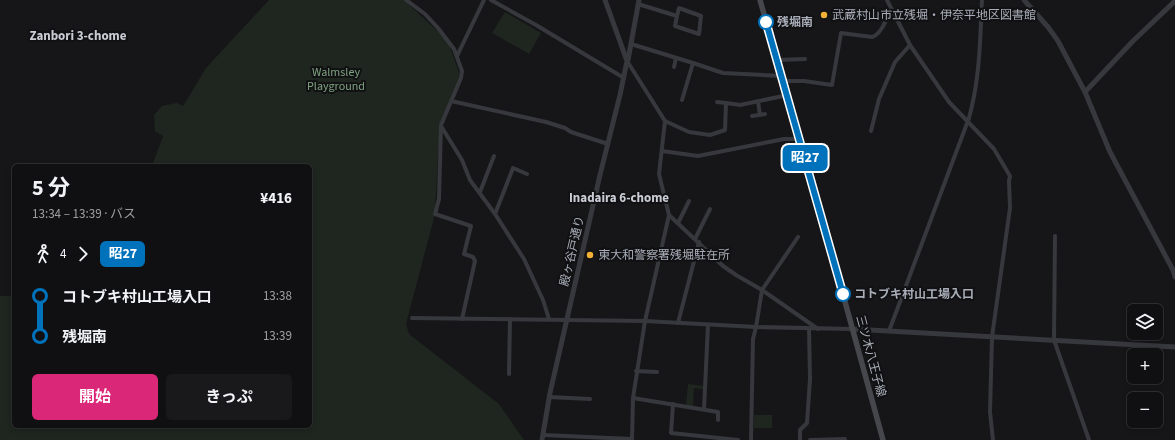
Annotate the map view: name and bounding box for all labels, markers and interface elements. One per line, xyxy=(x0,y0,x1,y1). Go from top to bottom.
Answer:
place label: 武蔵村山市立残堀・伊奈平地区図書館 xyxy=(832,7,1036,24)
marker: 武蔵村山市立残堀・伊奈平地区図書館 xyxy=(819,10,829,20)
marker: 残堀南 xyxy=(758,14,774,30)
place label: 残堀南 xyxy=(777,14,813,31)
district label: Zanbori 3-chome xyxy=(30,27,127,45)
park label: Walmsley Playground xyxy=(307,64,365,95)
line badge: 昭27 xyxy=(782,145,828,171)
text: 昭27 xyxy=(791,148,819,168)
text: 5 分 xyxy=(32,172,70,204)
text: ¥416 xyxy=(260,188,292,209)
district label: Inadaira 6-chome xyxy=(569,189,669,207)
text: 13:34 – 13:39 · バス xyxy=(32,205,136,223)
street label: 殿ヶ谷戸通り xyxy=(556,214,589,288)
icon: walk xyxy=(32,243,54,265)
icon: forward xyxy=(72,243,94,265)
text: 昭27 xyxy=(108,244,137,264)
text: 4 xyxy=(60,245,66,263)
place label: 東大和警察署残堀駐在所 xyxy=(598,247,730,264)
marker: 東大和警察署残堀駐在所 xyxy=(585,250,595,260)
marker: コトブキ村山工場入口 xyxy=(835,286,851,302)
place label: コトブキ村山工場入口 xyxy=(854,286,974,303)
text: コトブキ村山工場入口 xyxy=(62,287,212,308)
text: 13:38 xyxy=(263,287,292,305)
map controls xyxy=(1127,304,1163,428)
button: layers xyxy=(1127,304,1163,340)
street label: 三ツ木八王子線 xyxy=(851,313,890,399)
text: 残堀南 xyxy=(62,327,107,348)
text: 13:39 xyxy=(263,327,292,345)
button: + xyxy=(1127,348,1163,384)
button: 開始 xyxy=(32,374,158,420)
button: きっぷ xyxy=(166,374,292,420)
button: − xyxy=(1127,392,1163,428)

